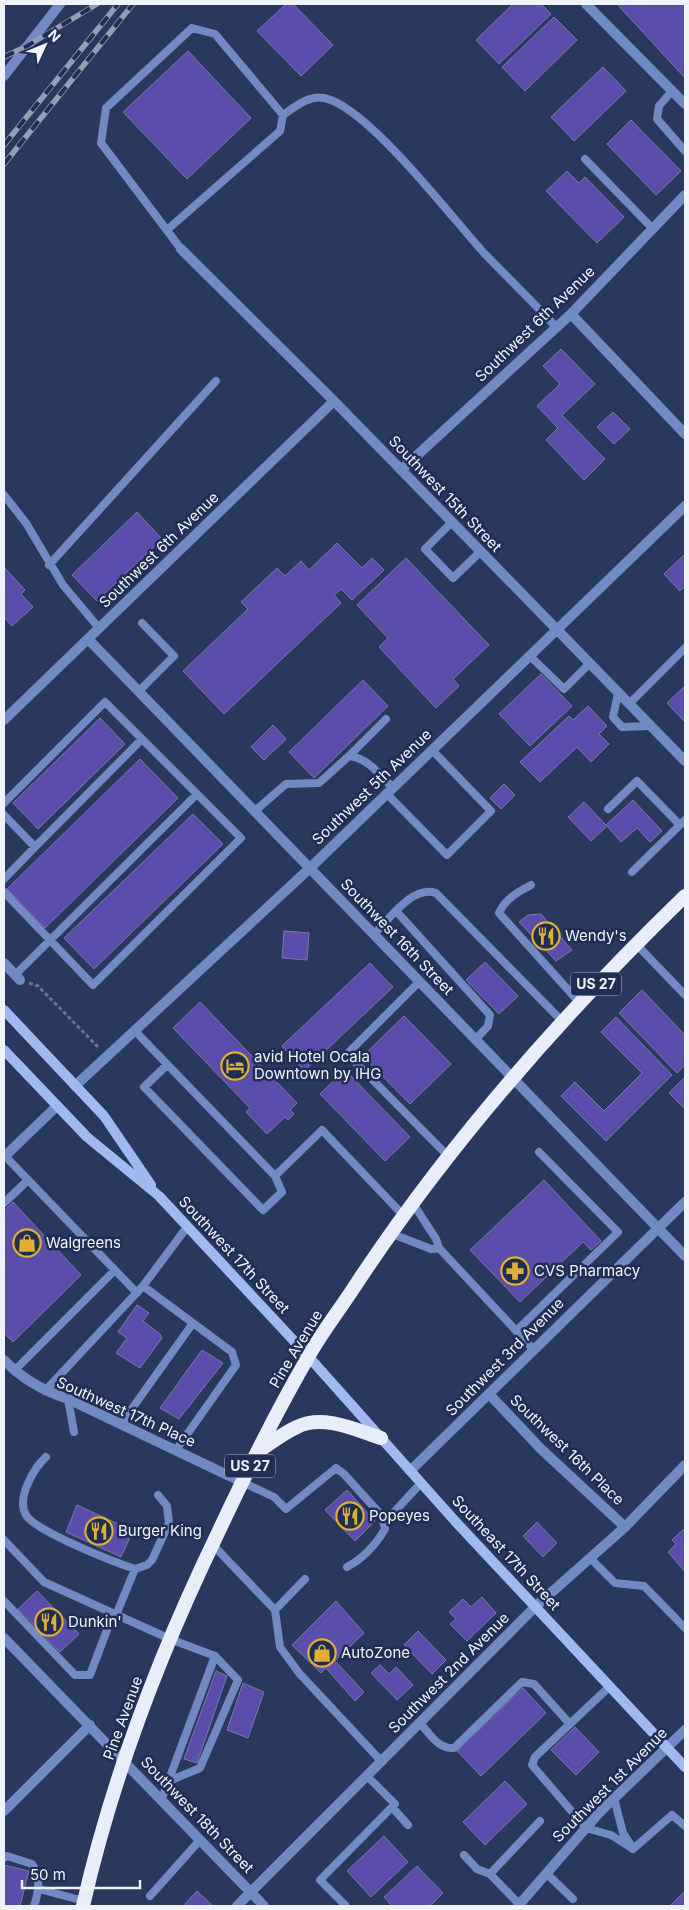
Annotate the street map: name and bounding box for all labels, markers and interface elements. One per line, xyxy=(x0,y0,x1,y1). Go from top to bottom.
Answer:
north arrow xyxy=(20,20,70,70)
text: N xyxy=(45,26,65,45)
street label: Southwest 6th Avenue xyxy=(471,262,598,386)
street label: Southwest 15th Street xyxy=(385,431,506,556)
street label: Southwest 6th Avenue xyxy=(95,488,222,612)
street label: Southwest 5th Avenue xyxy=(308,725,435,849)
street label: Southwest 16th Street xyxy=(337,874,458,999)
restaurant icon: Wendy's xyxy=(531,921,561,951)
place label: Wendy's xyxy=(565,926,627,945)
road number: US 27 xyxy=(571,972,621,996)
place label: avid Hotel Ocala Downtown by IHG xyxy=(254,1047,381,1083)
hotel icon: avid Hotel Ocala Downtown by IHG xyxy=(220,1051,250,1081)
street label: Southwest 17th Street xyxy=(175,1192,294,1318)
shop icon: Walgreens xyxy=(12,1228,42,1258)
place label: Walgreens xyxy=(46,1233,121,1252)
pharmacy icon: CVS Pharmacy xyxy=(500,1256,530,1286)
place label: CVS Pharmacy xyxy=(534,1261,641,1280)
street label: Southwest 3rd Avenue xyxy=(441,1293,568,1420)
street label: Pine Avenue xyxy=(265,1306,326,1391)
street label: Southwest 17th Place xyxy=(54,1372,199,1451)
street label: Southwest 16th Place xyxy=(506,1390,628,1509)
road number: US 27 xyxy=(225,1454,275,1478)
street label: Southeast 17th Street xyxy=(448,1491,565,1614)
restaurant icon: Popeyes xyxy=(335,1501,365,1531)
place label: Popeyes xyxy=(369,1506,430,1525)
restaurant icon: Burger King xyxy=(84,1516,114,1546)
place label: Burger King xyxy=(118,1521,202,1540)
restaurant icon: Dunkin' xyxy=(34,1607,64,1637)
street label: Southwest 2nd Avenue xyxy=(384,1608,513,1737)
place label: Dunkin' xyxy=(68,1612,122,1631)
shop icon: AutoZone xyxy=(307,1638,337,1668)
place label: AutoZone xyxy=(341,1643,410,1662)
street label: Pine Avenue xyxy=(99,1673,146,1762)
street label: Southwest 1st Avenue xyxy=(548,1723,671,1846)
street label: Southwest 18th Street xyxy=(137,1752,258,1877)
scale bar xyxy=(22,1858,140,1890)
text: 50 m xyxy=(30,1865,66,1884)

